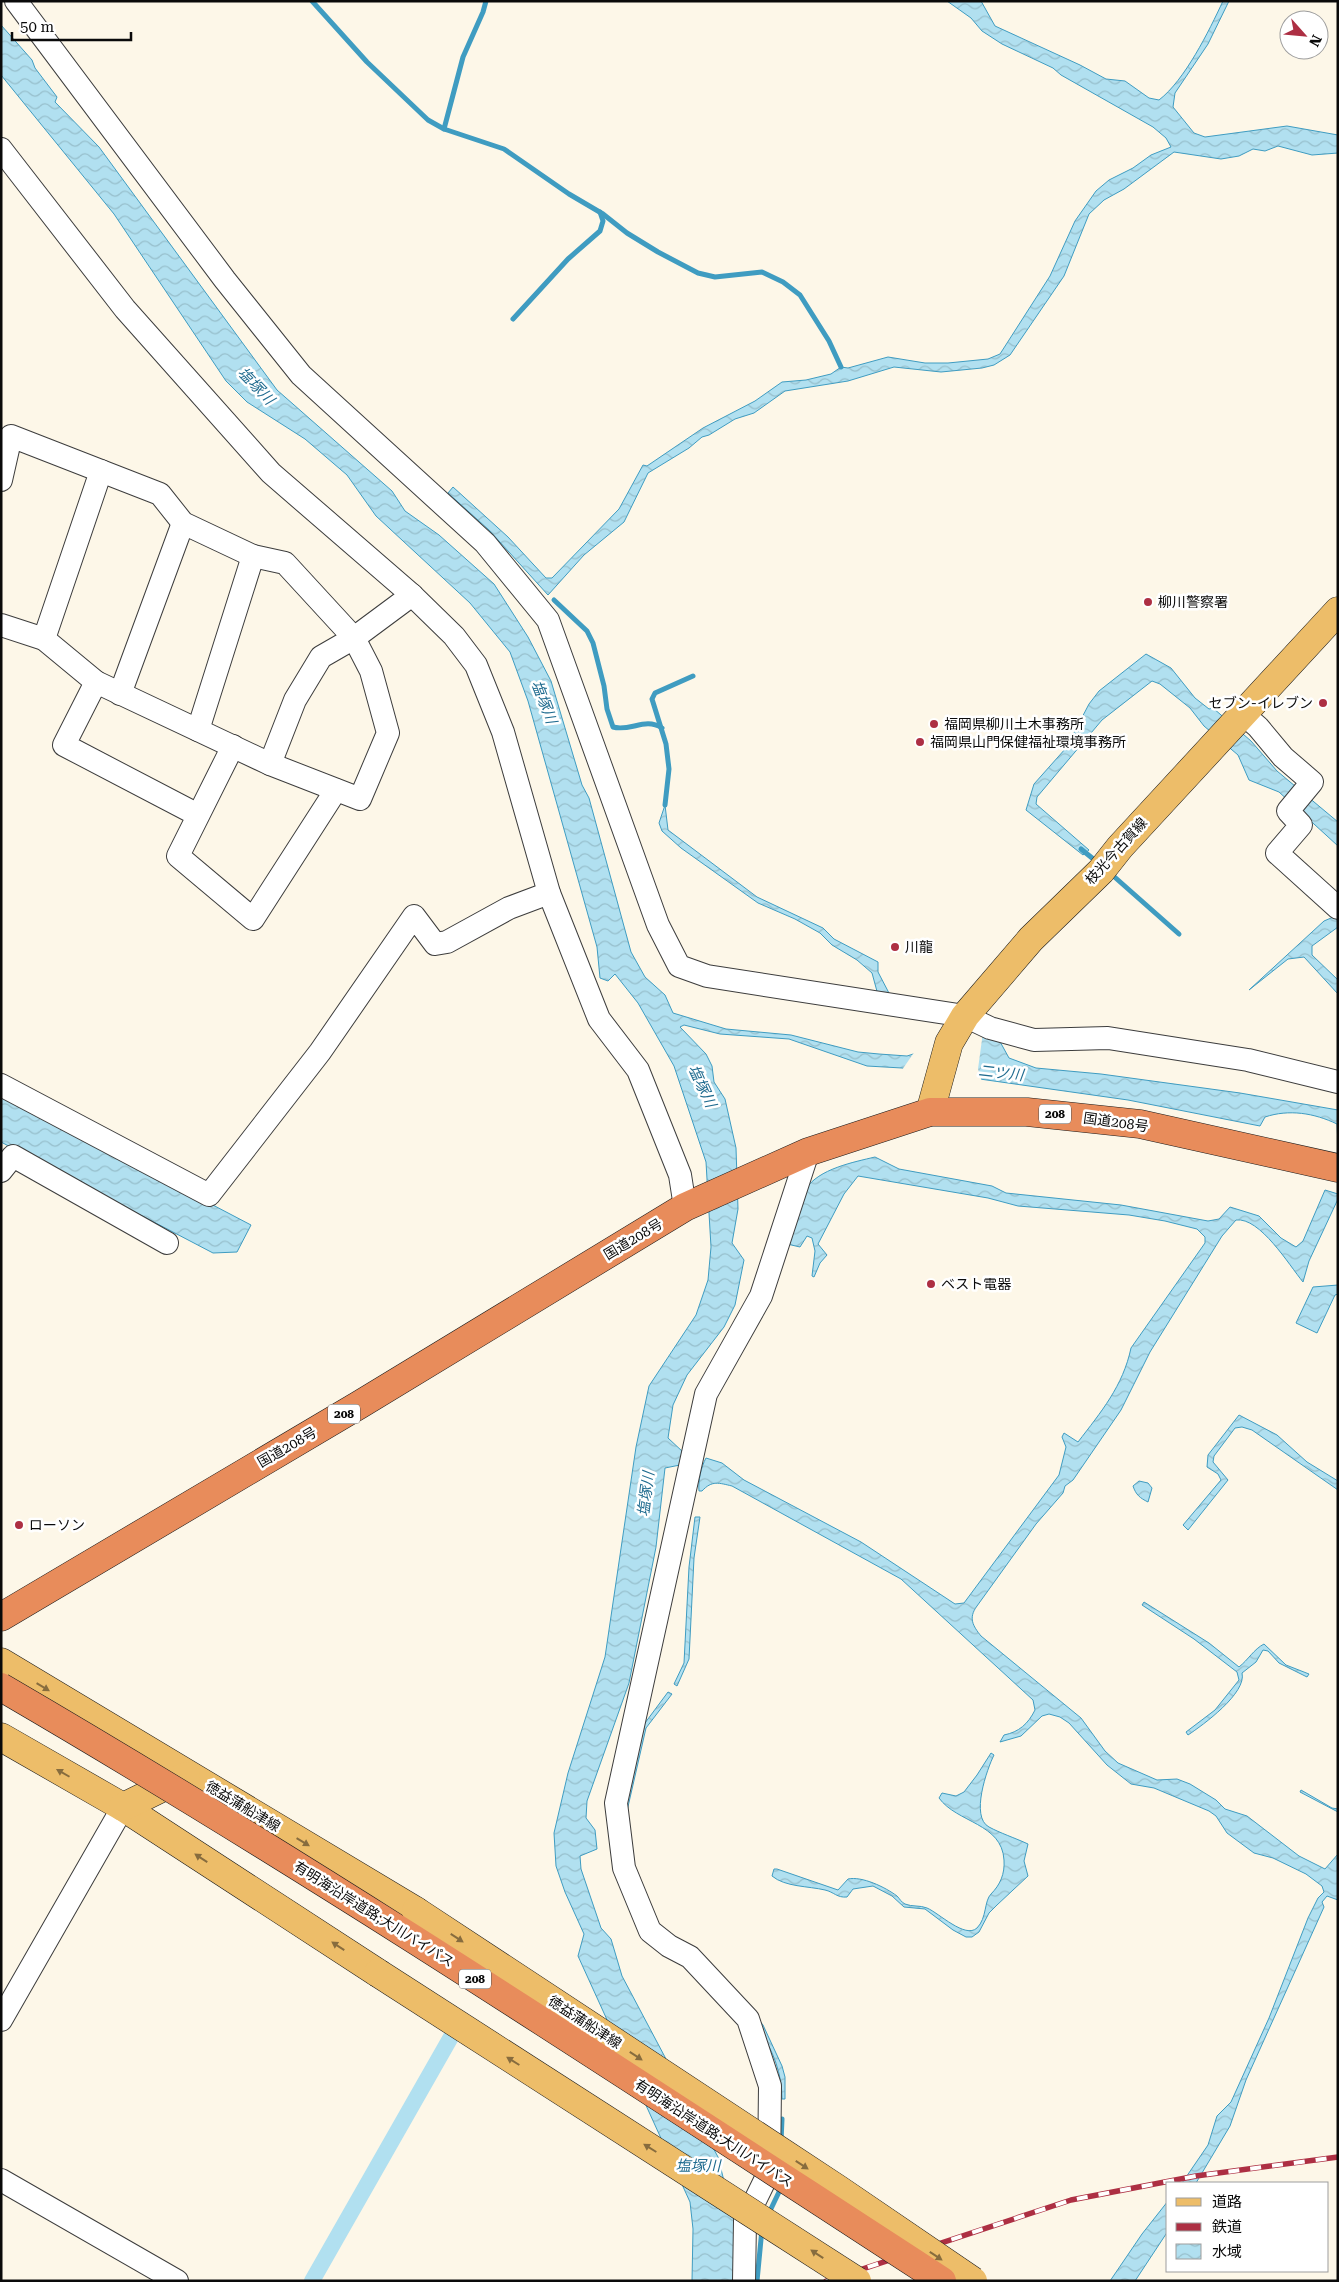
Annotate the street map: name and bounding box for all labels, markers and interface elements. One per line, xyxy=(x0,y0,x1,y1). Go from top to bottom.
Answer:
scale bar xyxy=(12,10,131,42)
north arrow xyxy=(1279,10,1329,60)
text: 50 m xyxy=(20,18,55,36)
text: N xyxy=(1306,32,1325,50)
water label: 塩塚川 xyxy=(234,364,279,410)
place label: 柳川警察署 xyxy=(1158,594,1228,610)
marker: 柳川警察署 xyxy=(1142,596,1154,608)
water label: 塩塚川 xyxy=(528,678,561,728)
place label: セブン-イレブン xyxy=(1209,695,1313,711)
marker: セブン-イレブン xyxy=(1317,697,1329,709)
place label: 福岡県柳川土木事務所 xyxy=(944,716,1084,732)
marker: 福岡県柳川土木事務所 xyxy=(928,718,940,730)
place label: 福岡県山門保健福祉環境事務所 xyxy=(930,734,1126,750)
marker: 福岡県山門保健福祉環境事務所 xyxy=(914,736,926,748)
street label: 枝光今古賀線 xyxy=(1082,814,1150,888)
place label: 川龍 xyxy=(905,939,933,955)
marker: 川龍 xyxy=(889,941,901,953)
water label: 塩塚川 xyxy=(684,1062,721,1112)
water label: 二ツ川 xyxy=(978,1062,1026,1085)
road number: 208 xyxy=(1039,1104,1071,1124)
street label: 国道208号 xyxy=(1082,1110,1150,1134)
street label: 国道208号 xyxy=(601,1215,665,1263)
place label: ベスト電器 xyxy=(941,1276,1011,1292)
marker: ベスト電器 xyxy=(925,1278,937,1290)
road number: 208 xyxy=(328,1405,360,1424)
street label: 国道208号 xyxy=(255,1424,319,1470)
water label: 塩塚川 xyxy=(634,1469,658,1517)
place label: ローソン xyxy=(29,1517,85,1533)
marker: ローソン xyxy=(13,1519,25,1531)
one-way arrow xyxy=(37,1683,50,1692)
one-way arrow xyxy=(56,1768,70,1777)
street label: 徳益蒲船津線 xyxy=(203,1778,283,1834)
one-way arrow xyxy=(296,1838,309,1847)
one-way arrow xyxy=(195,1853,208,1863)
street label: 有明海沿岸道路;大川バイパス xyxy=(291,1858,457,1970)
one-way arrow xyxy=(450,1933,463,1943)
one-way arrow xyxy=(331,1942,344,1951)
road number: 208 xyxy=(459,1970,491,1988)
street label: 徳益蒲船津線 xyxy=(545,1992,625,2052)
one-way arrow xyxy=(630,2051,643,2061)
one-way arrow xyxy=(506,2056,520,2065)
street label: 有明海沿岸道路;大川バイパス xyxy=(632,2076,796,2190)
one-way arrow xyxy=(644,2143,657,2152)
water label: 塩塚川 xyxy=(675,2157,722,2175)
one-way arrow xyxy=(795,2160,808,2169)
legend xyxy=(1166,2182,1329,2272)
text: 道路 xyxy=(1212,2193,1242,2211)
text: 鉄道 xyxy=(1212,2218,1242,2236)
text: 水域 xyxy=(1212,2243,1242,2261)
one-way arrow xyxy=(810,2249,823,2259)
one-way arrow xyxy=(929,2251,943,2261)

